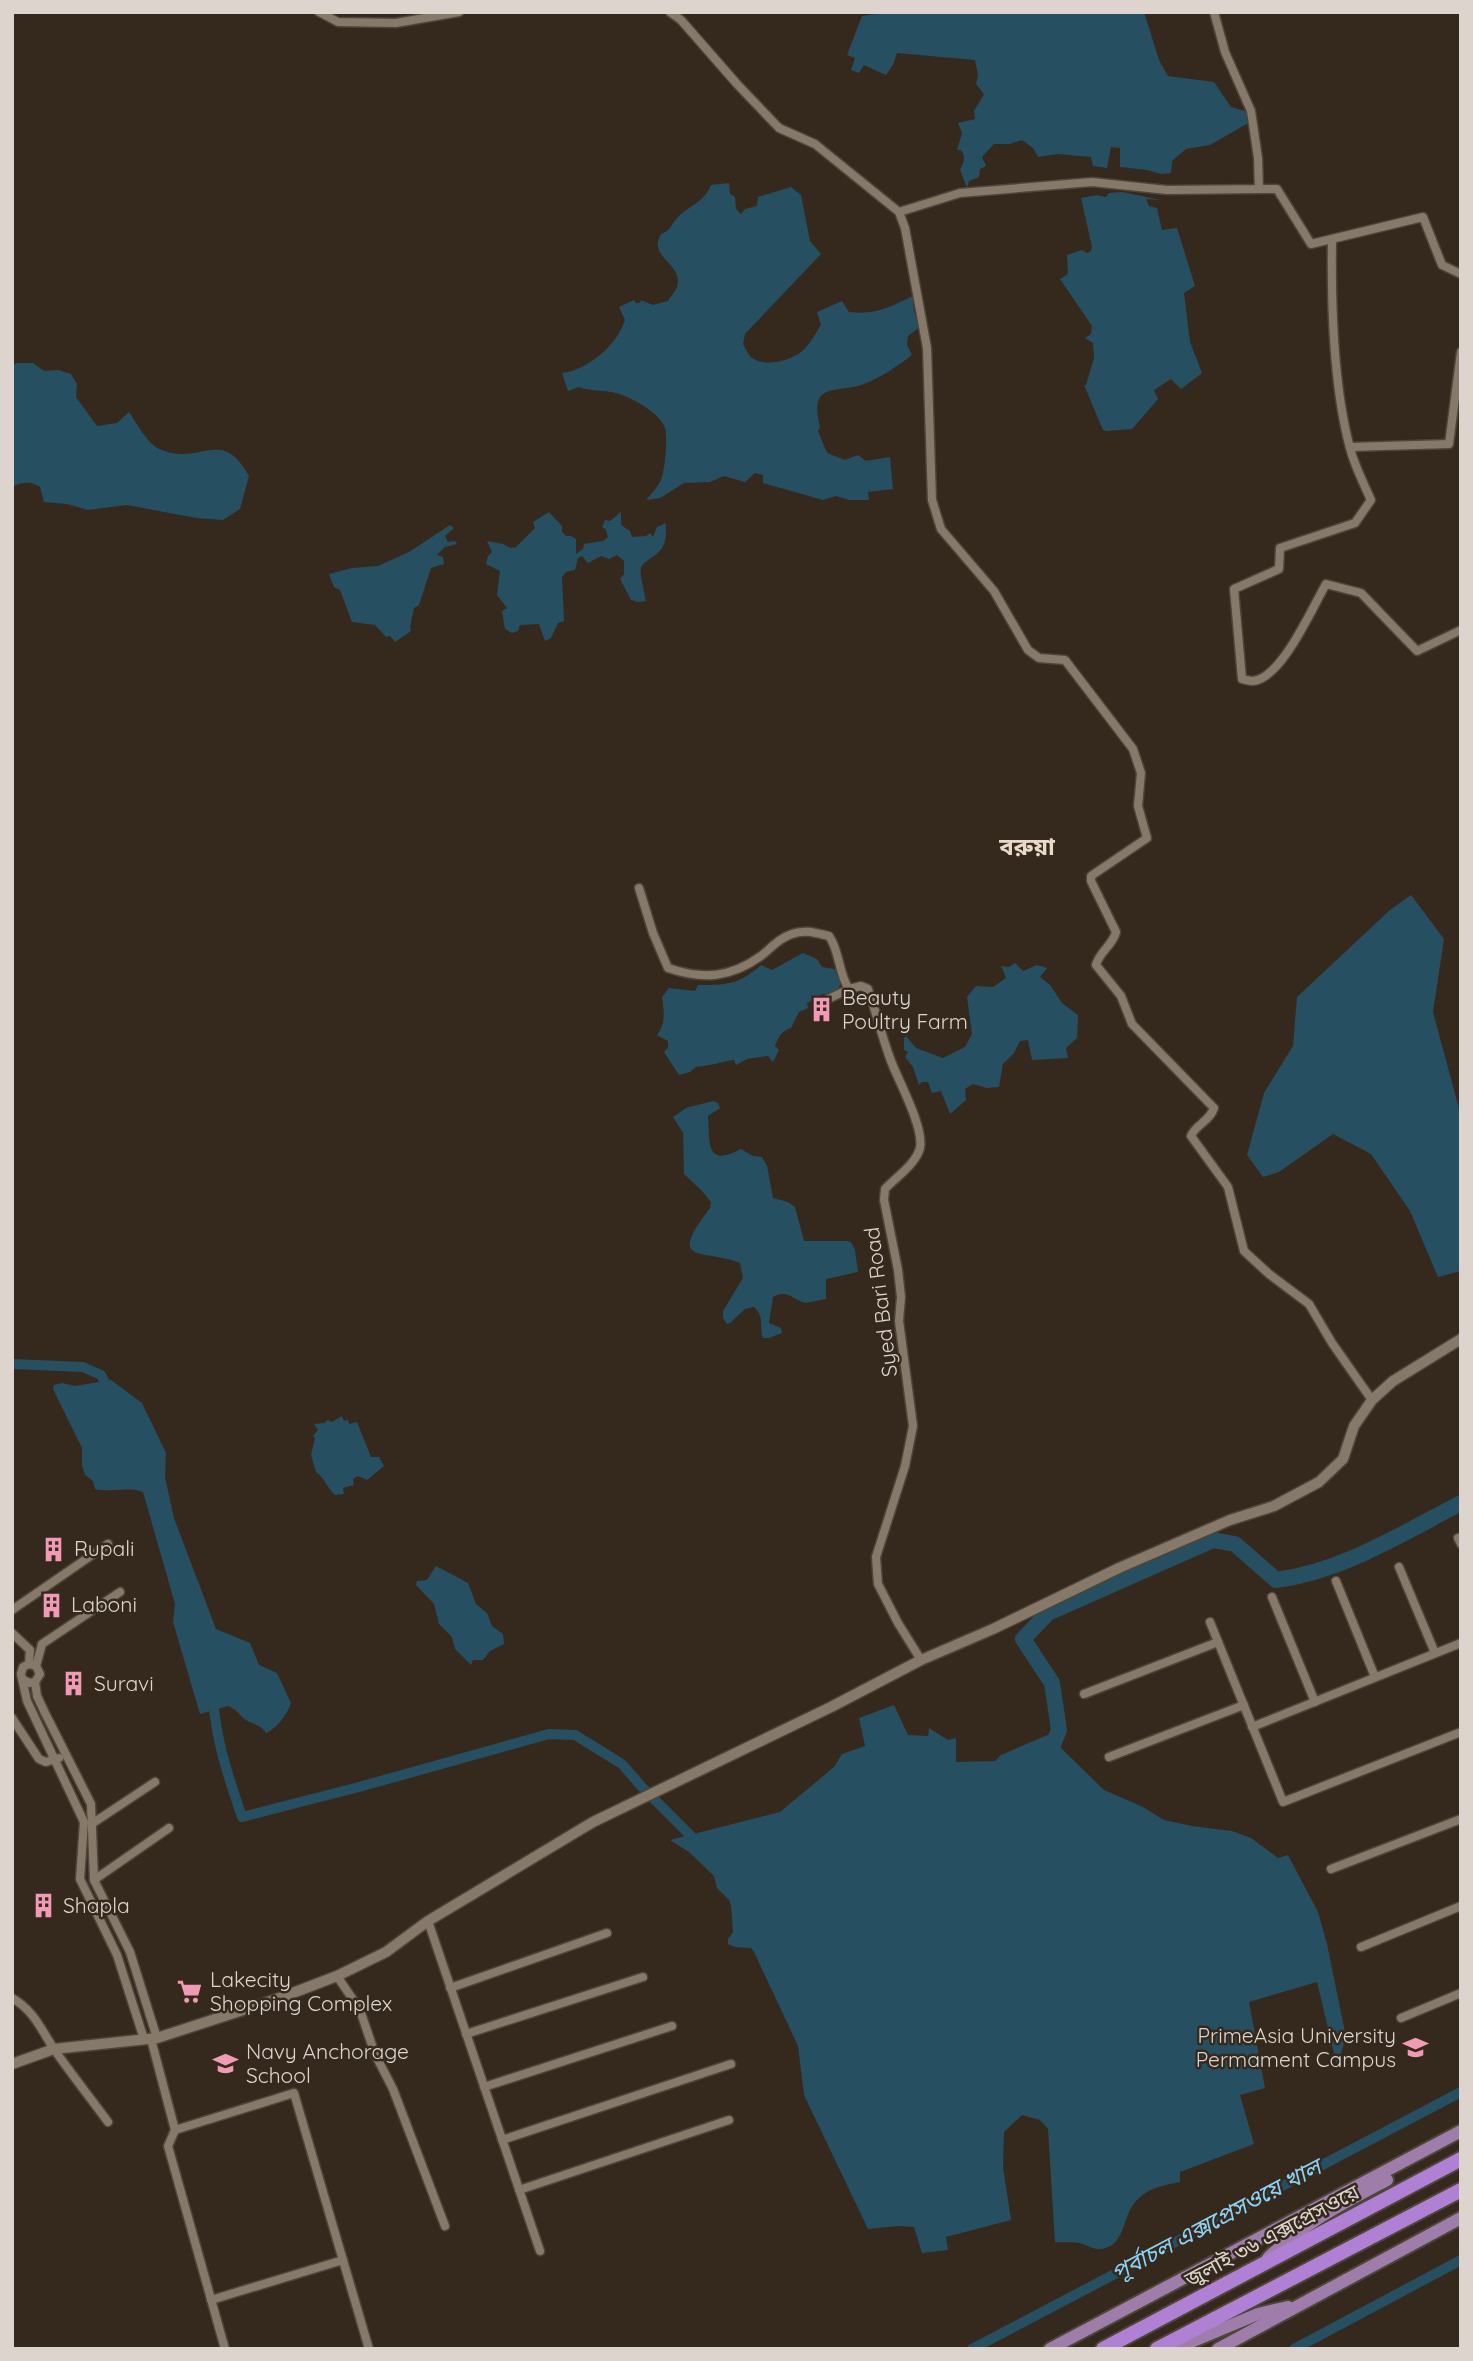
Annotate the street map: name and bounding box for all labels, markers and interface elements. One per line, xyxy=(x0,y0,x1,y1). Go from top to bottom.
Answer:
district label: বরুয়া xyxy=(998,831,1056,861)
place label: Beauty Poultry Farm xyxy=(842,984,968,1034)
building icon: Beauty Poultry Farm xyxy=(808,996,836,1024)
street label: Syed Bari Road xyxy=(858,1226,902,1379)
building icon: Rupali xyxy=(40,1535,68,1563)
place label: Rupali xyxy=(74,1535,135,1561)
building icon: Laboni xyxy=(37,1591,65,1619)
place label: Laboni xyxy=(71,1591,137,1617)
building icon: Suravi xyxy=(60,1670,88,1698)
place label: Suravi xyxy=(94,1670,154,1696)
building icon: Shapla xyxy=(29,1892,57,1920)
place label: Shapla xyxy=(63,1892,130,1918)
place label: Lakecity Shopping Complex xyxy=(210,1966,392,2016)
supermarket icon: Lakecity Shopping Complex xyxy=(176,1978,204,2006)
place label: PrimeAsia University Permament Campus xyxy=(1196,2022,1396,2072)
school or university icon: PrimeAsia University Permament Campus xyxy=(1402,2034,1430,2062)
place label: Navy Anchorage School xyxy=(246,2038,409,2088)
school or university icon: Navy Anchorage School xyxy=(212,2050,240,2078)
water label: পূর্বাচল এক্সপ্রেসওয়ে খাল xyxy=(1106,2150,1329,2287)
street label: জুলাই ৩৬ এক্সপ্রেসওয়ে xyxy=(1179,2178,1364,2293)

